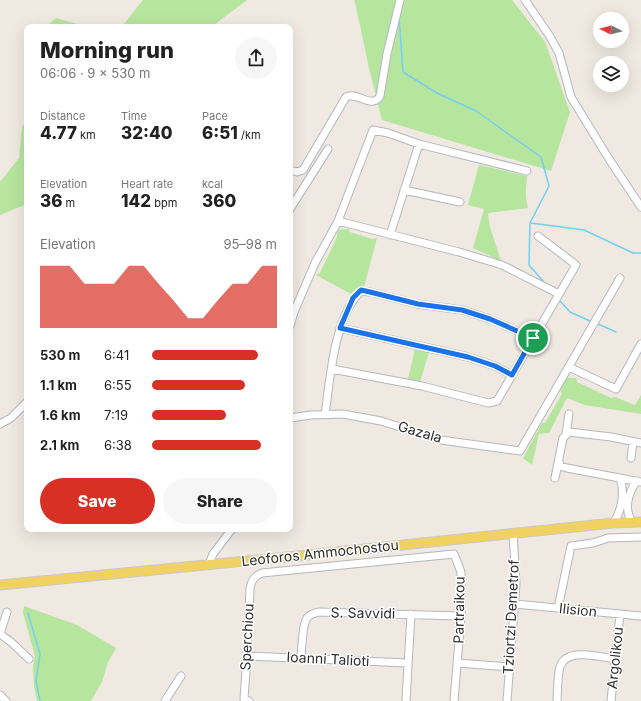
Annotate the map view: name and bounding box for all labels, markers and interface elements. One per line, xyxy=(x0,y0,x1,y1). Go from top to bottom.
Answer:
north arrow xyxy=(593,12,629,48)
map controls xyxy=(593,12,629,92)
text: Morning run xyxy=(40,37,174,63)
button: share xyxy=(235,37,277,79)
button: layers xyxy=(593,56,629,92)
text: 06:06 · 9 × 530 m xyxy=(40,65,150,81)
text: Distance xyxy=(40,109,85,123)
text: Time xyxy=(121,109,147,123)
text: Pace xyxy=(202,109,228,123)
text: 4.77 xyxy=(40,123,77,143)
text: 32:40 xyxy=(121,123,172,143)
text: 6:51 xyxy=(202,123,238,143)
text: km xyxy=(77,128,96,142)
text: /km xyxy=(238,128,261,142)
text: Elevation xyxy=(40,177,87,191)
text: Heart rate xyxy=(121,177,173,191)
text: kcal xyxy=(202,177,223,191)
text: 36 xyxy=(40,191,62,211)
text: 142 xyxy=(121,191,151,211)
text: 360 xyxy=(202,191,236,211)
text: m xyxy=(62,196,75,210)
text: bpm xyxy=(151,196,177,210)
text: Elevation xyxy=(40,236,96,252)
text: 95–98 m xyxy=(223,236,277,252)
pin xyxy=(516,321,550,355)
icon: arrive xyxy=(522,327,544,349)
text: 530 m xyxy=(40,347,80,363)
text: 6:41 xyxy=(104,347,129,363)
text: 1.1 km xyxy=(40,377,77,393)
text: 6:55 xyxy=(104,377,132,393)
text: 1.6 km xyxy=(40,407,81,423)
text: 7:19 xyxy=(104,407,128,423)
street label: Gazala xyxy=(396,417,444,446)
text: 2.1 km xyxy=(40,437,79,453)
text: 6:38 xyxy=(104,437,132,453)
button: Save xyxy=(40,478,155,524)
button: Share xyxy=(163,478,277,524)
street label: Leoforos Ammochostou xyxy=(240,536,399,569)
street label: Tziortzi Demetrof xyxy=(499,559,522,675)
street label: Partraikou xyxy=(449,576,468,644)
street label: Ilision xyxy=(558,599,598,620)
street label: Sperchiou xyxy=(236,603,257,671)
street label: S. Savvidi xyxy=(331,603,395,622)
street label: Argolikou xyxy=(603,626,626,690)
street label: Ioanni Talioti xyxy=(286,648,370,669)

